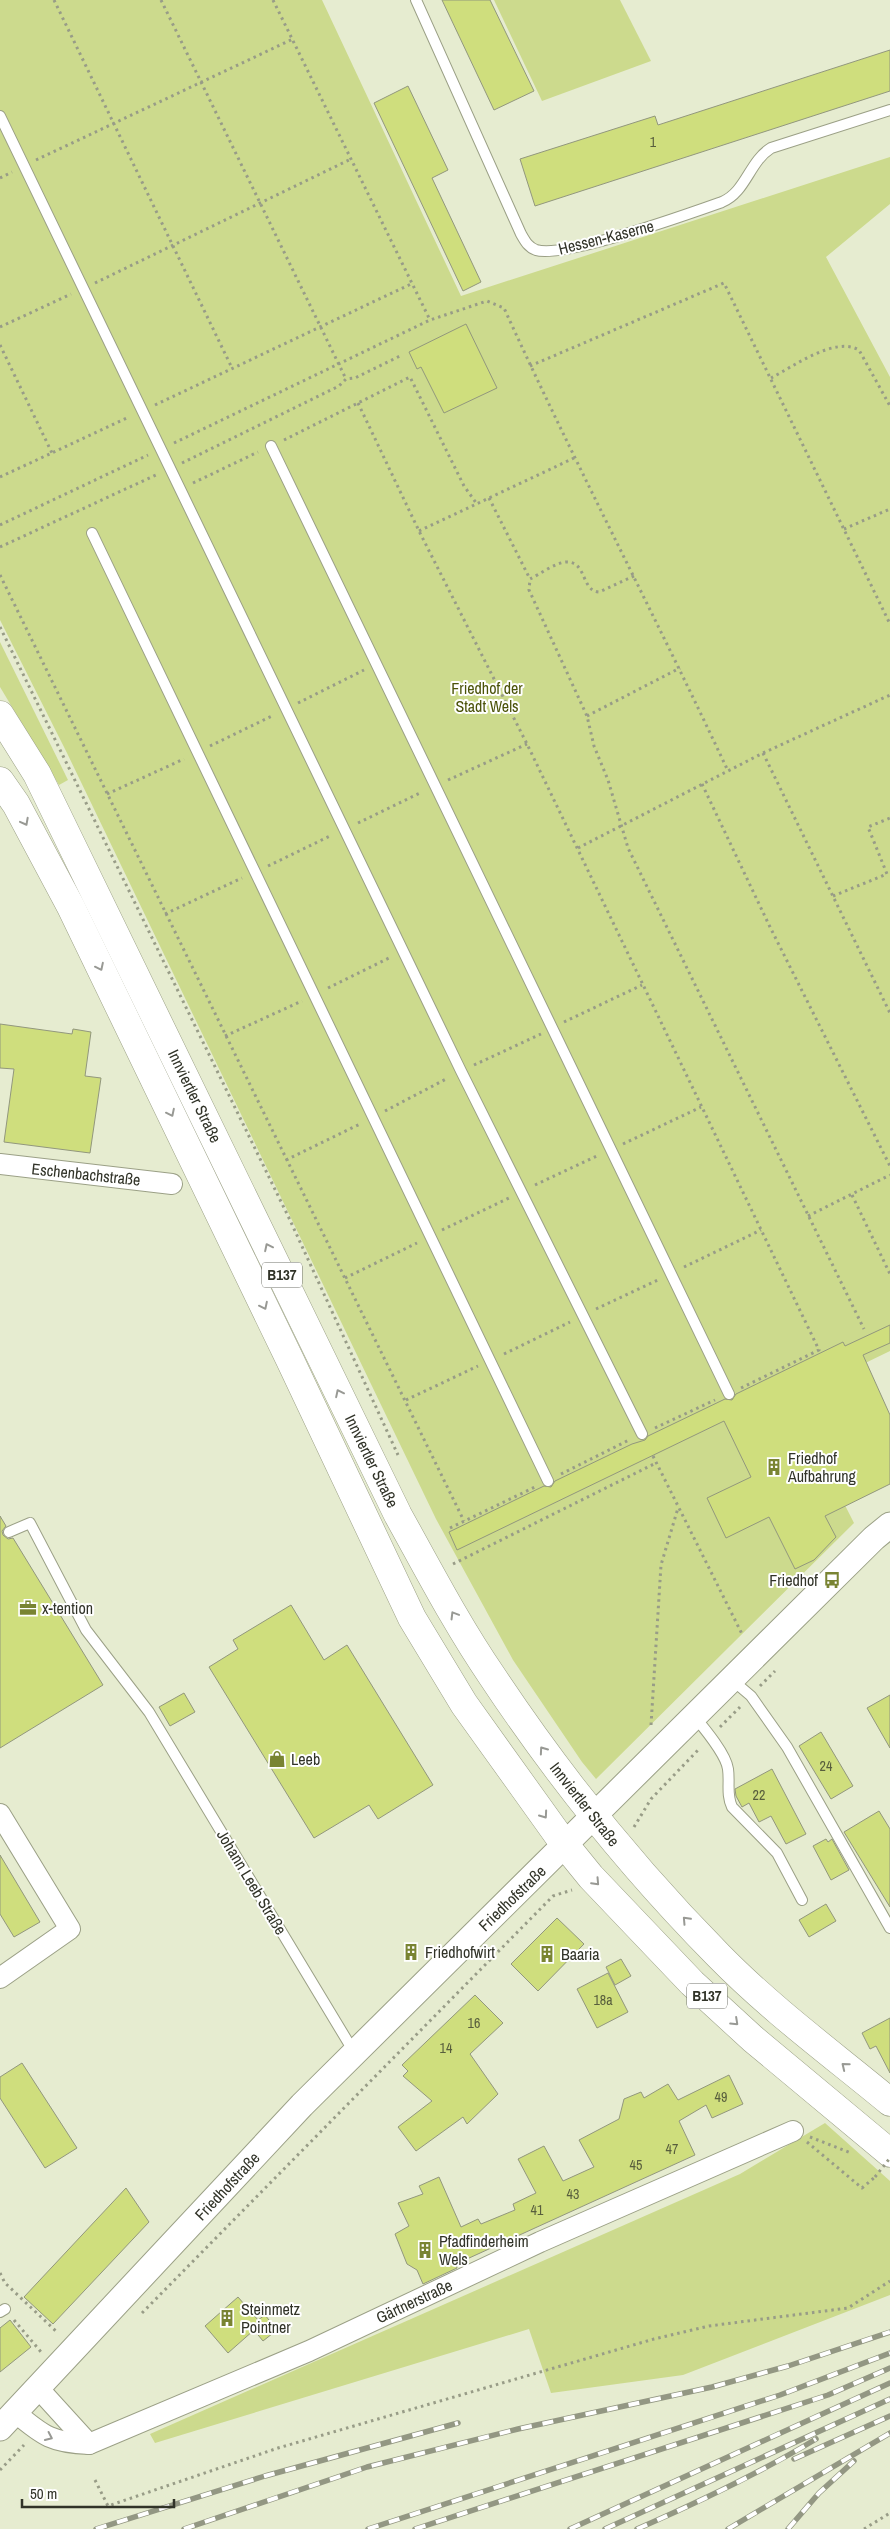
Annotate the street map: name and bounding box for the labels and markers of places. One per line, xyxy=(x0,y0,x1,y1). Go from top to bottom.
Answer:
place label: Friedhof Aufbahrung xyxy=(787,1447,857,1487)
building icon: Friedhof Aufbahrung xyxy=(764,1457,784,1477)
place label: Friedhof xyxy=(769,1569,818,1591)
bus stop icon: Friedhof xyxy=(822,1570,842,1590)
place label: x-tention xyxy=(42,1597,93,1619)
office icon: x-tention xyxy=(18,1598,38,1618)
place label: Leeb xyxy=(291,1748,320,1770)
shop icon: Leeb xyxy=(267,1749,287,1769)
place label: Friedhofwirt xyxy=(425,1941,495,1963)
building icon: Friedhofwirt xyxy=(401,1942,421,1962)
place label: Baaria xyxy=(561,1943,600,1965)
building icon: Baaria xyxy=(537,1944,557,1964)
place label: Pfadfinderheim Wels xyxy=(439,2230,529,2270)
building icon: Pfadfinderheim Wels xyxy=(415,2240,435,2260)
place label: Steinmetz Pointner xyxy=(241,2298,301,2338)
building icon: Steinmetz Pointner xyxy=(217,2308,237,2328)

